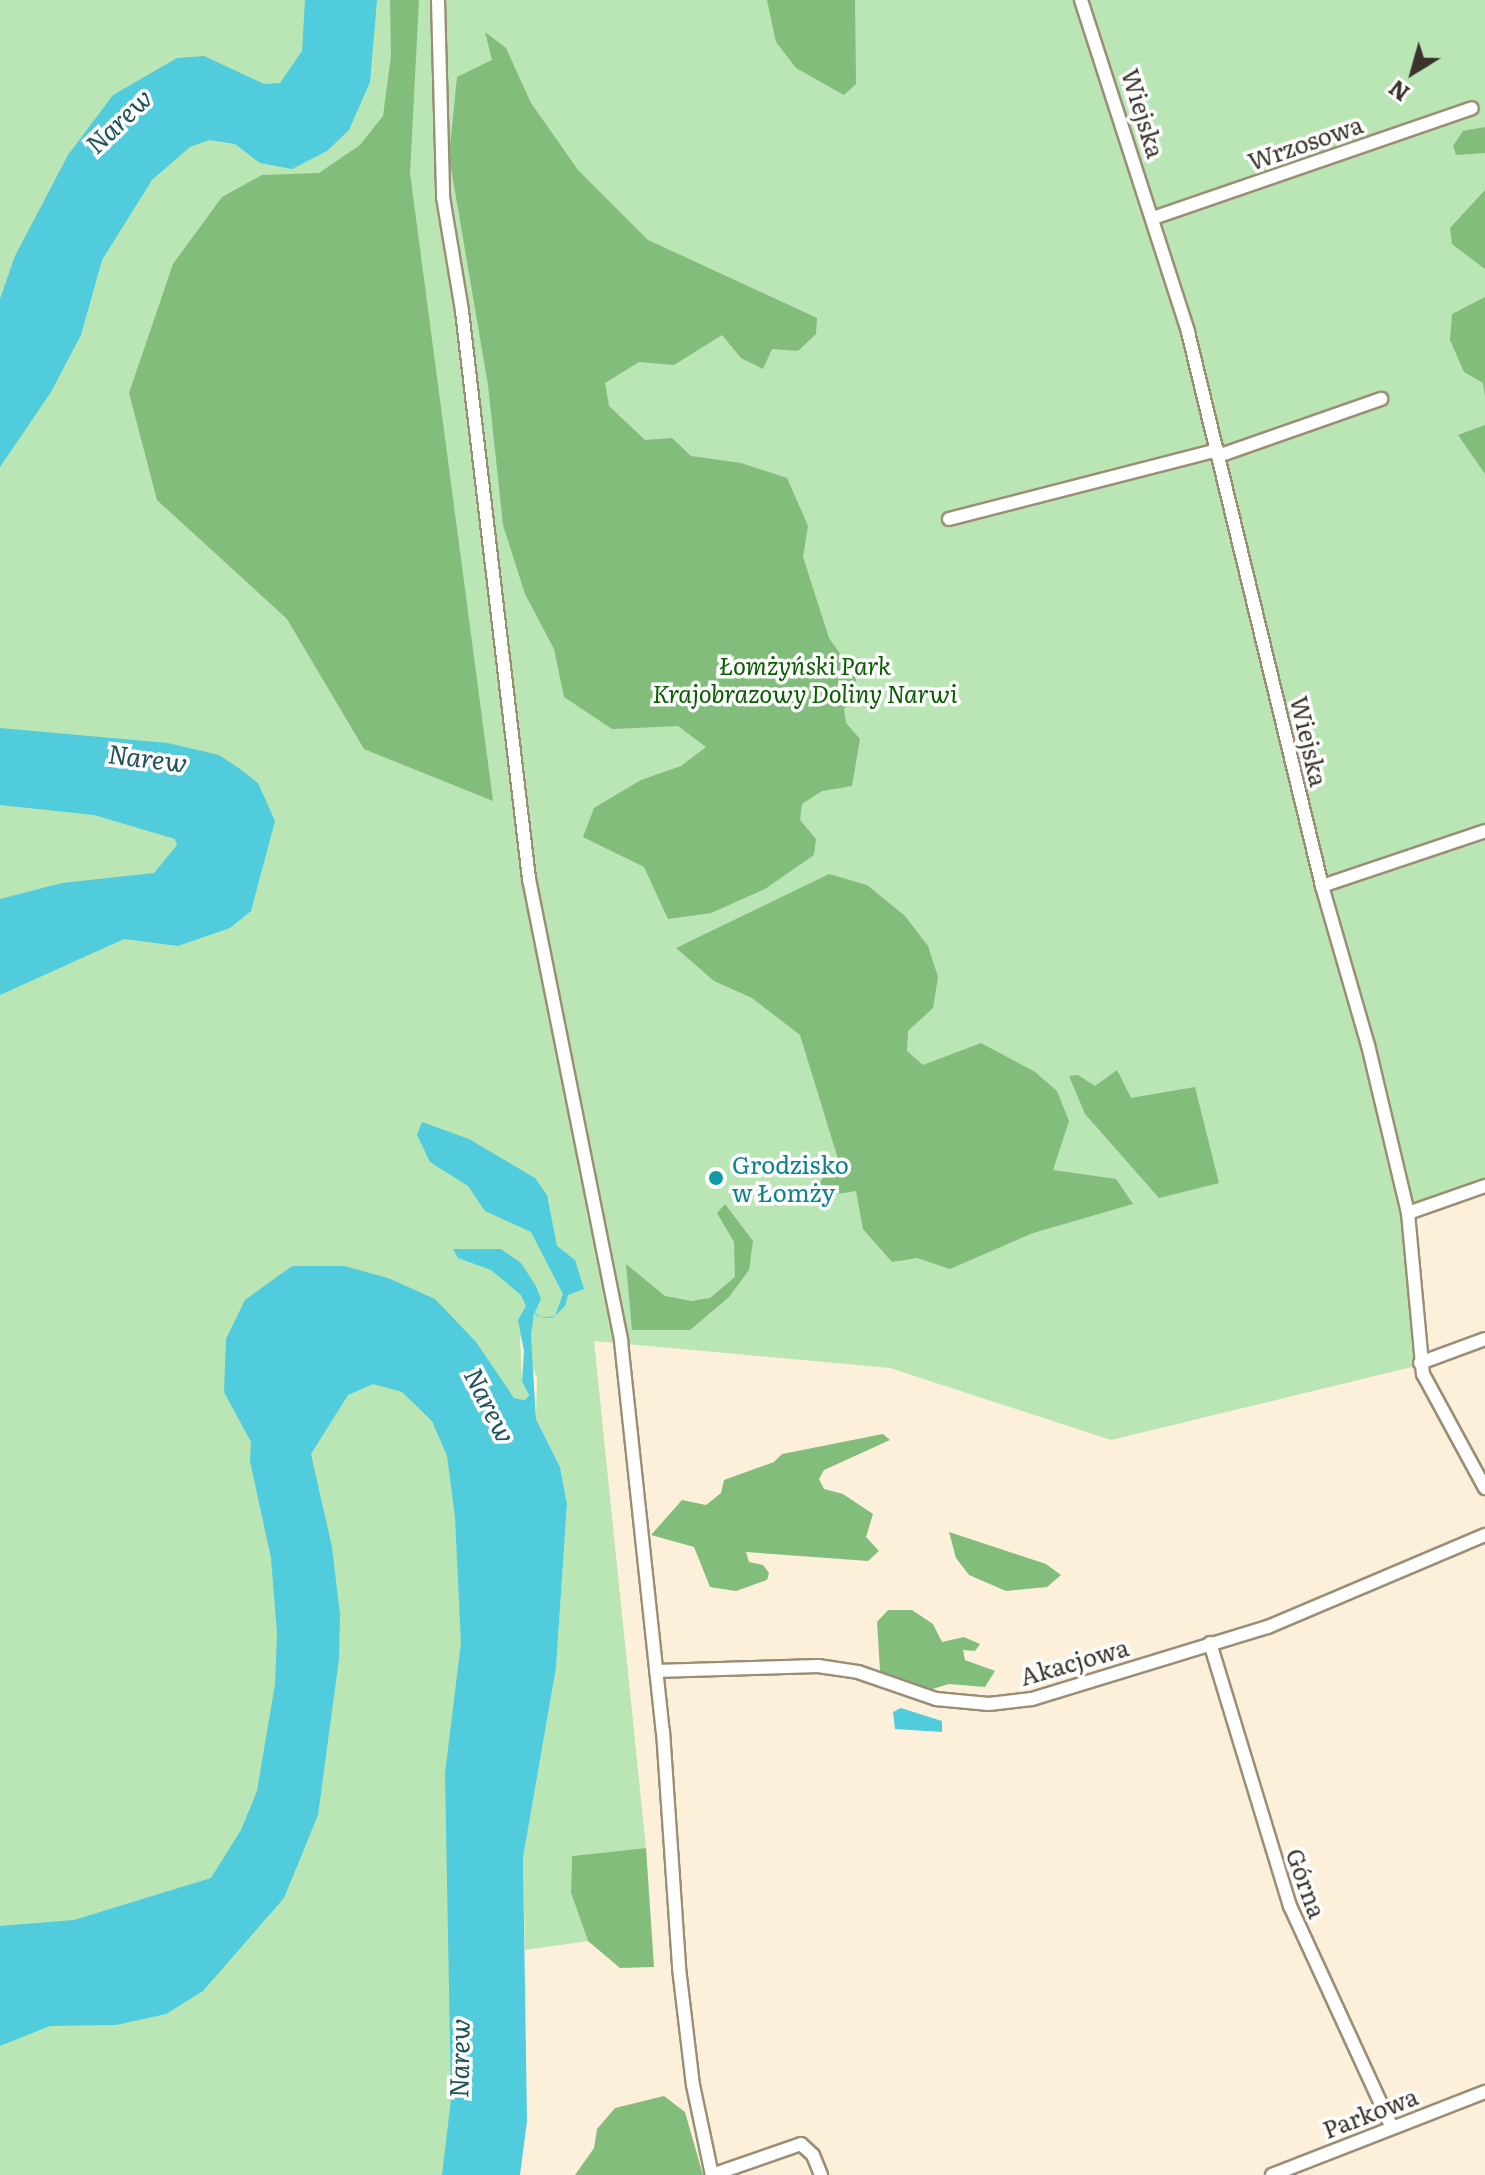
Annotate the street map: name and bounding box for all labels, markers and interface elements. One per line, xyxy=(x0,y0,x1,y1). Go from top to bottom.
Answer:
north arrow xyxy=(1373,32,1453,112)
street label: Wiejska xyxy=(1117,65,1171,161)
text: N xyxy=(1381,73,1416,110)
water label: Narew xyxy=(78,81,158,159)
street label: Wrzosowa xyxy=(1244,109,1366,175)
park label: Łomżyński Park Krajobrazowy Doliny Narwi xyxy=(653,651,957,707)
street label: Wiejska xyxy=(1286,693,1334,789)
water label: Narew xyxy=(106,737,190,777)
place label: Grodzisko w Łomży xyxy=(732,1150,849,1206)
marker: Grodzisko w Łomży xyxy=(707,1169,725,1187)
water label: Narew xyxy=(459,1362,523,1448)
street label: Akacjowa xyxy=(1016,1632,1132,1690)
street label: Górna xyxy=(1281,1844,1333,1922)
water label: Narew xyxy=(442,2018,474,2098)
street label: Parkowa xyxy=(1318,2081,1422,2143)

